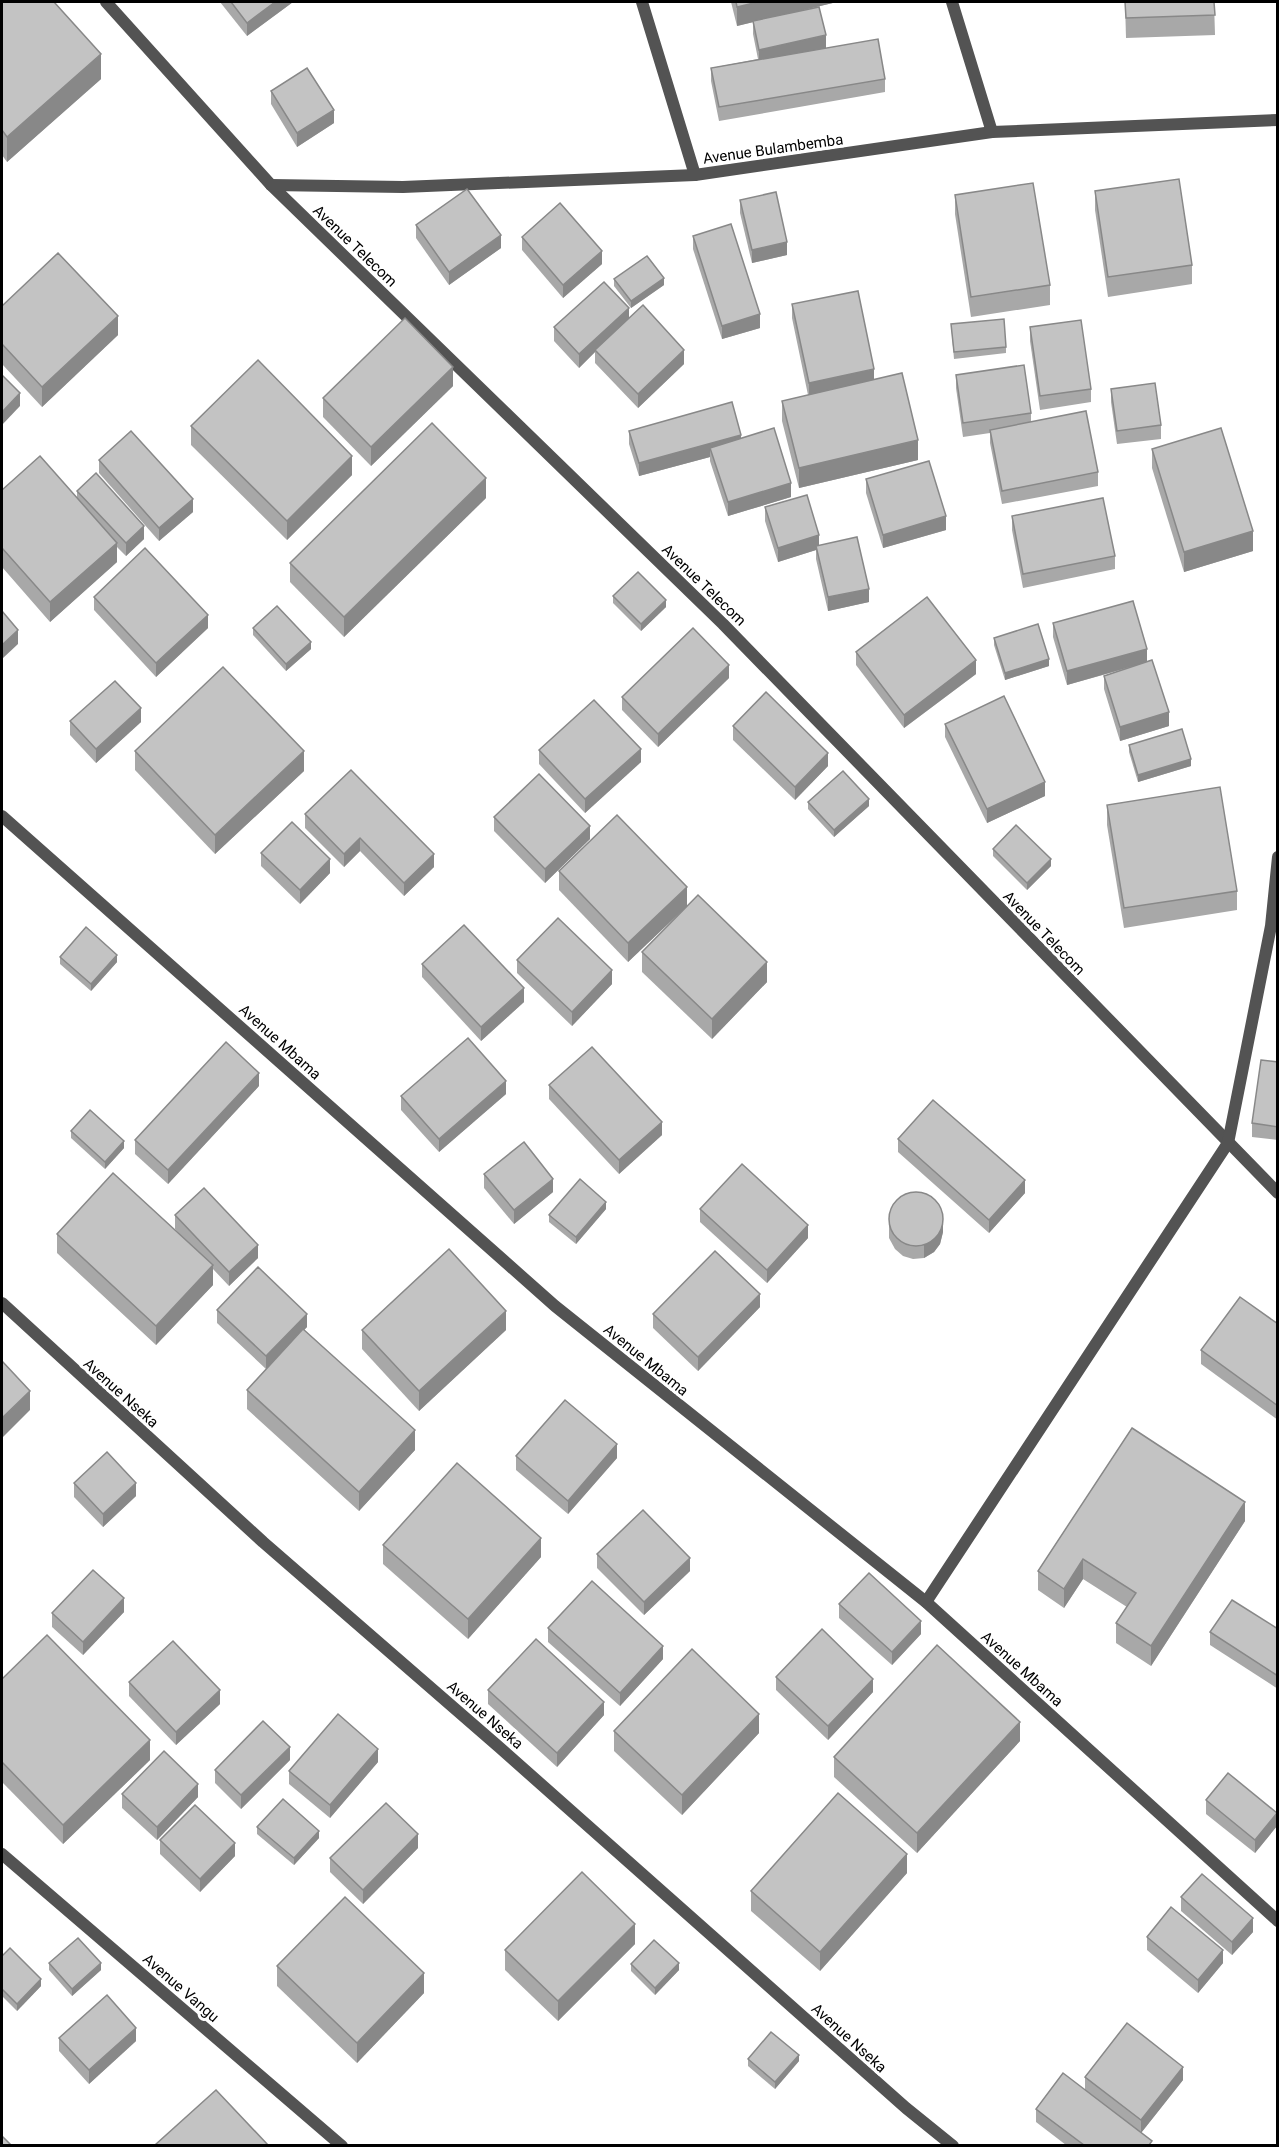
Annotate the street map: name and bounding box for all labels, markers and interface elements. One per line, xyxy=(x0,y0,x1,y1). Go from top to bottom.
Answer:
street label: Avenue Bulambemba xyxy=(702,130,844,168)
street label: Avenue Telecom xyxy=(309,201,401,291)
street label: Avenue Telecom xyxy=(658,540,750,630)
street label: Avenue Telecom xyxy=(999,887,1089,979)
street label: Avenue Mbama xyxy=(235,1001,325,1083)
street label: Avenue Mbama xyxy=(600,1320,692,1400)
street label: Avenue Nseka xyxy=(80,1355,162,1431)
street label: Avenue Mbama xyxy=(977,1628,1067,1710)
street label: Avenue Nseka xyxy=(443,1677,527,1753)
street label: Avenue Vangu xyxy=(139,1950,223,2026)
street label: Avenue Nseka xyxy=(808,2000,890,2076)

